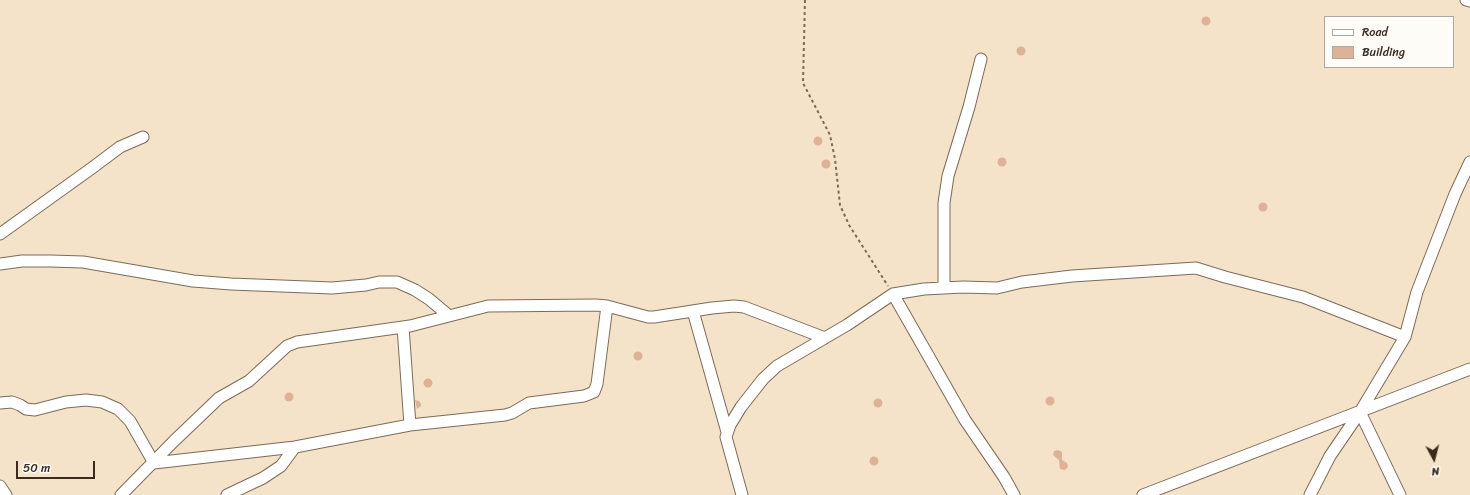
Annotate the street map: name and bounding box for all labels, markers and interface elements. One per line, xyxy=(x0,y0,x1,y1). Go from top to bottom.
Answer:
legend xyxy=(1324,16,1454,68)
text: Road xyxy=(1362,21,1388,43)
text: Building xyxy=(1362,41,1405,63)
north arrow xyxy=(1414,439,1454,479)
scale bar xyxy=(18,453,97,479)
text: 50 m xyxy=(23,457,50,479)
text: N xyxy=(1431,462,1440,481)

